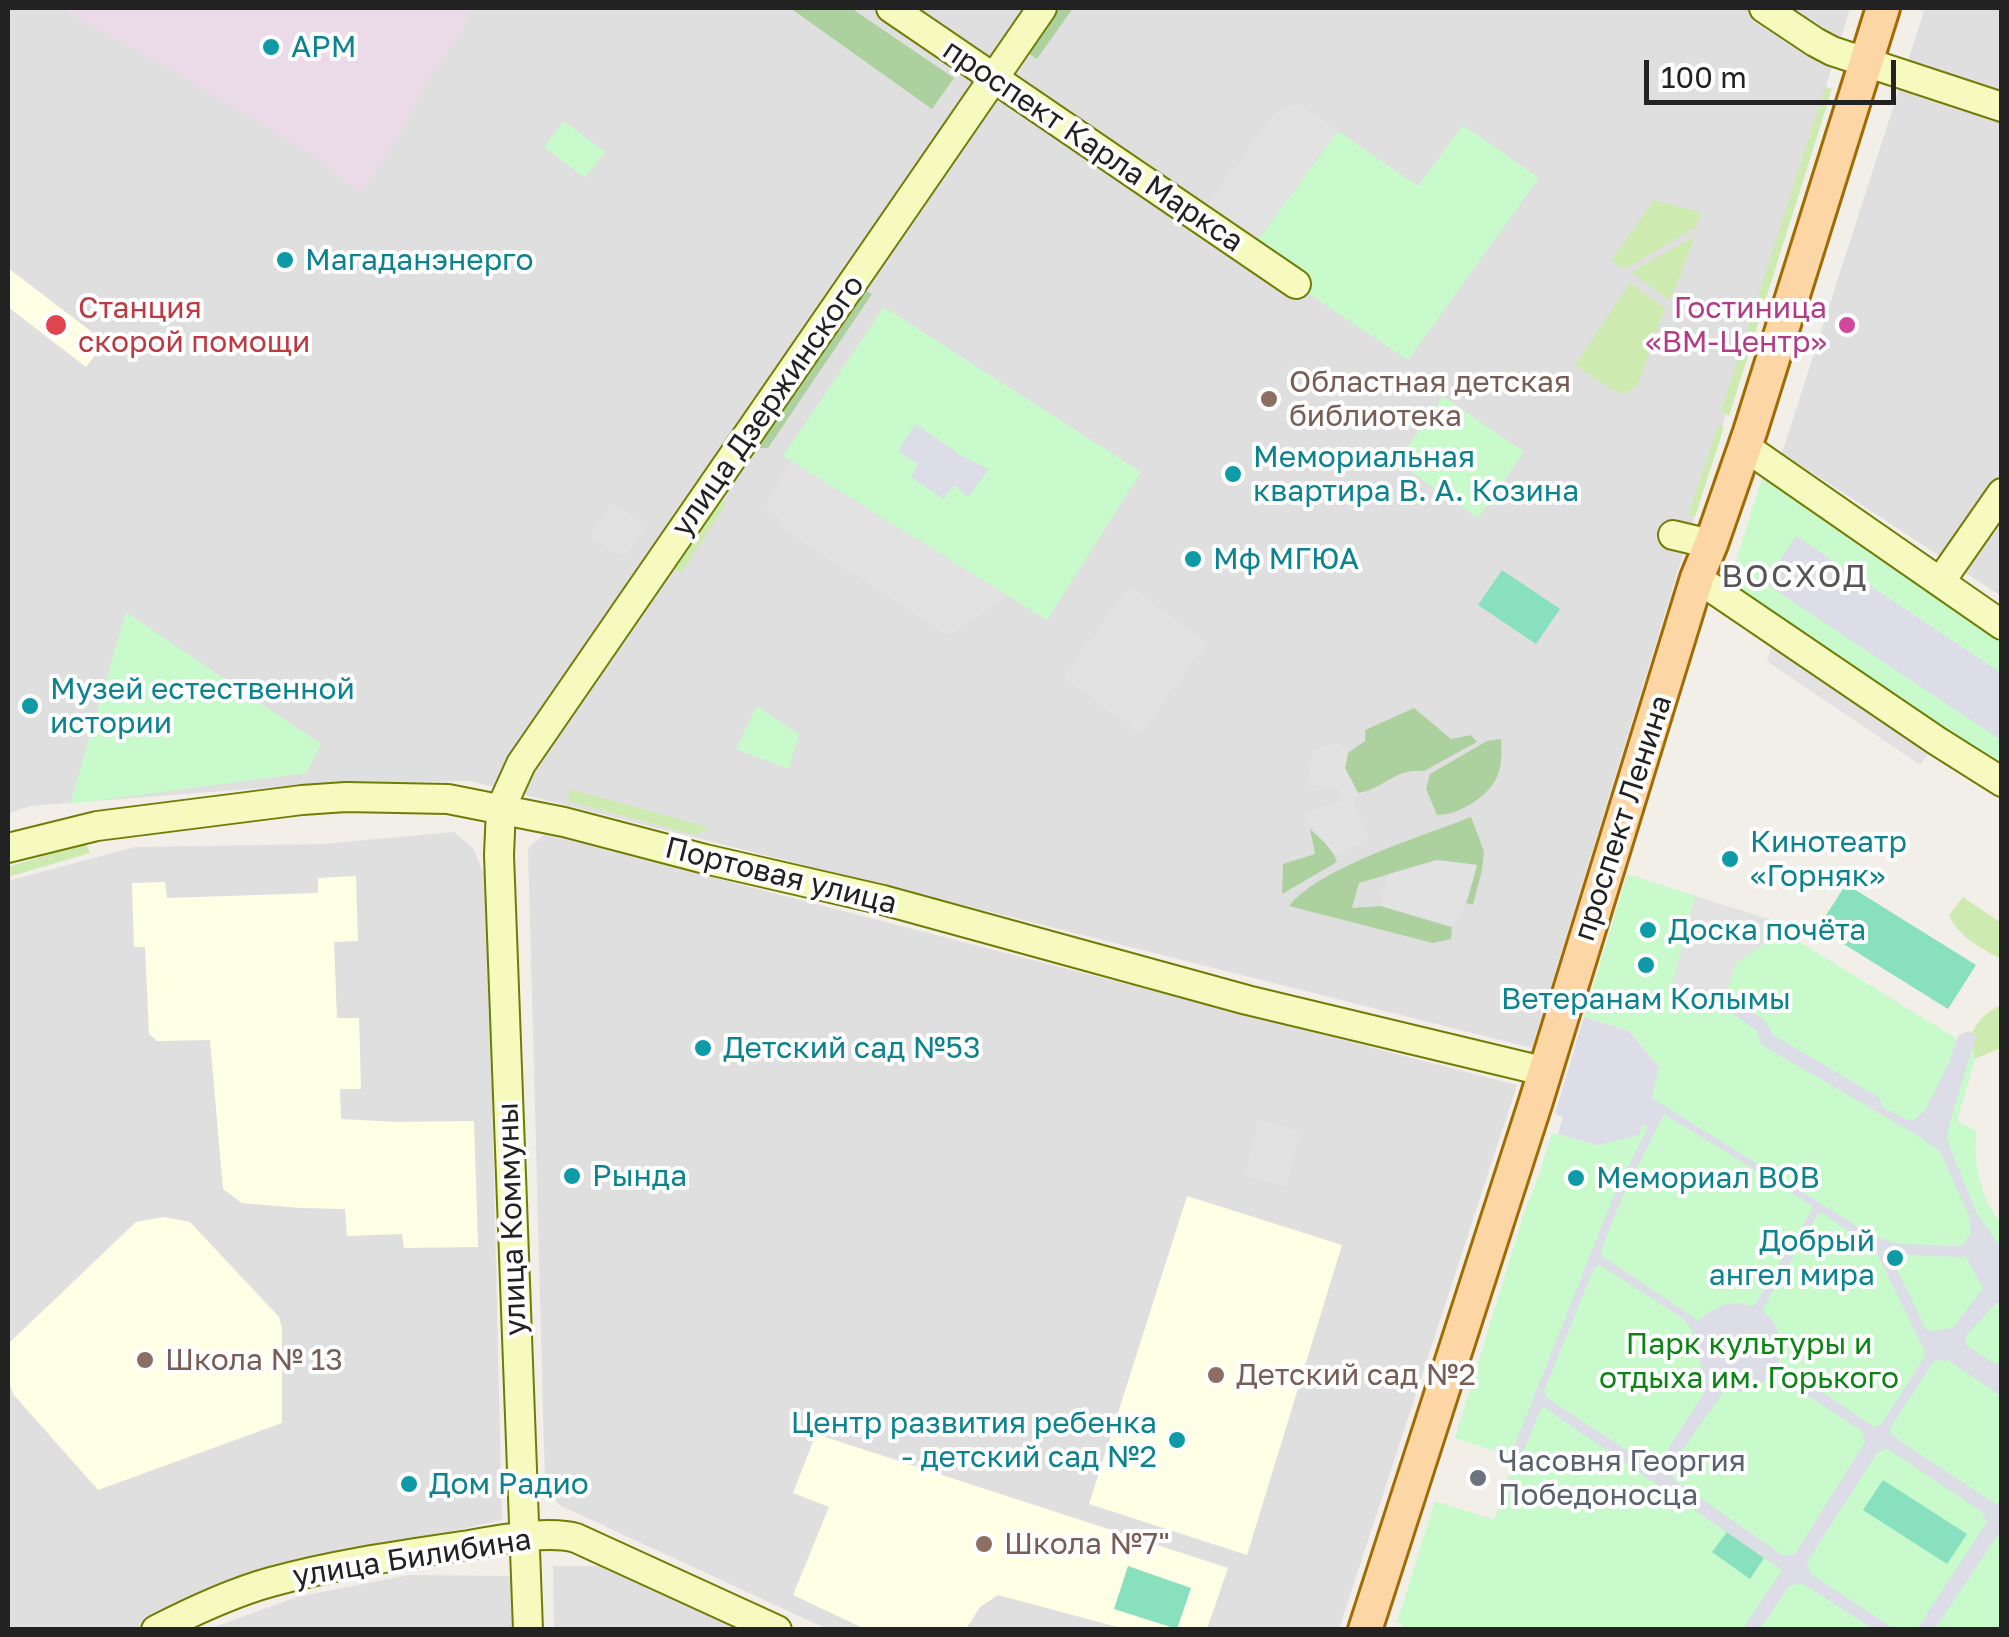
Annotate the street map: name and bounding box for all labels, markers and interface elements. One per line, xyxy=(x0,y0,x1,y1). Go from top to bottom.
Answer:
place label: АРМ xyxy=(291,29,357,65)
street label: проспект Карла Маркса xyxy=(936,32,1250,260)
marker: АРМ xyxy=(260,36,282,58)
scale bar xyxy=(1649,40,1902,102)
text: 100 m xyxy=(1661,59,1747,95)
place label: Магаданэнерго xyxy=(305,242,534,278)
marker: Магаданэнерго xyxy=(274,249,296,271)
street label: улица Дзержинского xyxy=(664,268,872,544)
place label: Станция скорой помощи xyxy=(78,290,310,360)
place label: Гостиница «ВМ-Центр» xyxy=(1645,290,1827,360)
marker: Станция скорой помощи xyxy=(43,312,69,338)
marker: Гостиница «ВМ-Центр» xyxy=(1836,314,1858,336)
place label: Областная детская библиотека xyxy=(1289,364,1571,434)
marker: Областная детская библиотека xyxy=(1258,388,1280,410)
place label: Мемориальная квартира В. А. Козина xyxy=(1253,439,1579,510)
marker: Мемориальная квартира В. А. Козина xyxy=(1222,463,1244,485)
place label: Мф МГЮА xyxy=(1213,541,1359,577)
marker: Мф МГЮА xyxy=(1182,548,1204,570)
district label: ВОСХОД xyxy=(1721,558,1869,596)
place label: Музей естественной истории xyxy=(50,671,355,742)
street label: проспект Ленина xyxy=(1566,691,1680,945)
marker: Музей естественной истории xyxy=(19,695,41,717)
place label: Кинотеатр «Горняк» xyxy=(1750,824,1907,894)
street label: Портовая улица xyxy=(661,830,901,922)
marker: Кинотеатр «Горняк» xyxy=(1719,848,1741,870)
place label: Доска почёта xyxy=(1668,912,1866,948)
marker: Доска почёта xyxy=(1637,919,1659,941)
marker: Ветеранам Колымы xyxy=(1635,954,1657,976)
place label: Ветеранам Колымы xyxy=(1501,981,1791,1017)
place label: Детский сад №53 xyxy=(723,1030,981,1066)
marker: Детский сад №53 xyxy=(692,1037,714,1059)
street label: улица Коммуны xyxy=(490,1101,534,1337)
place label: Рында xyxy=(592,1158,687,1194)
place label: Мемориал ВОВ xyxy=(1596,1160,1820,1196)
marker: Рында xyxy=(561,1165,583,1187)
marker: Мемориал ВОВ xyxy=(1565,1167,1587,1189)
place label: Добрый ангел мира xyxy=(1709,1223,1875,1294)
marker: Добрый ангел мира xyxy=(1884,1247,1906,1269)
park label: Парк культуры и отдыха им. Горького xyxy=(1599,1326,1899,1396)
place label: Школа № 13 xyxy=(165,1342,343,1378)
marker: Школа № 13 xyxy=(134,1349,156,1371)
place label: Детский сад №2 xyxy=(1236,1357,1476,1393)
marker: Детский сад №2 xyxy=(1205,1364,1227,1386)
place label: Центр развития ребенка - детский сад №2 xyxy=(791,1405,1157,1476)
marker: Центр развития ребенка - детский сад №2 xyxy=(1166,1429,1188,1451)
place label: Часовня Георгия Победоносца xyxy=(1498,1443,1746,1514)
place label: Дом Радио xyxy=(429,1466,589,1502)
marker: Часовня Георгия Победоносца xyxy=(1467,1467,1489,1489)
marker: Дом Радио xyxy=(398,1473,420,1495)
street label: улица Билибина xyxy=(290,1521,534,1595)
place label: Школа №7" xyxy=(1004,1526,1170,1562)
marker: Школа №7" xyxy=(973,1533,995,1555)

